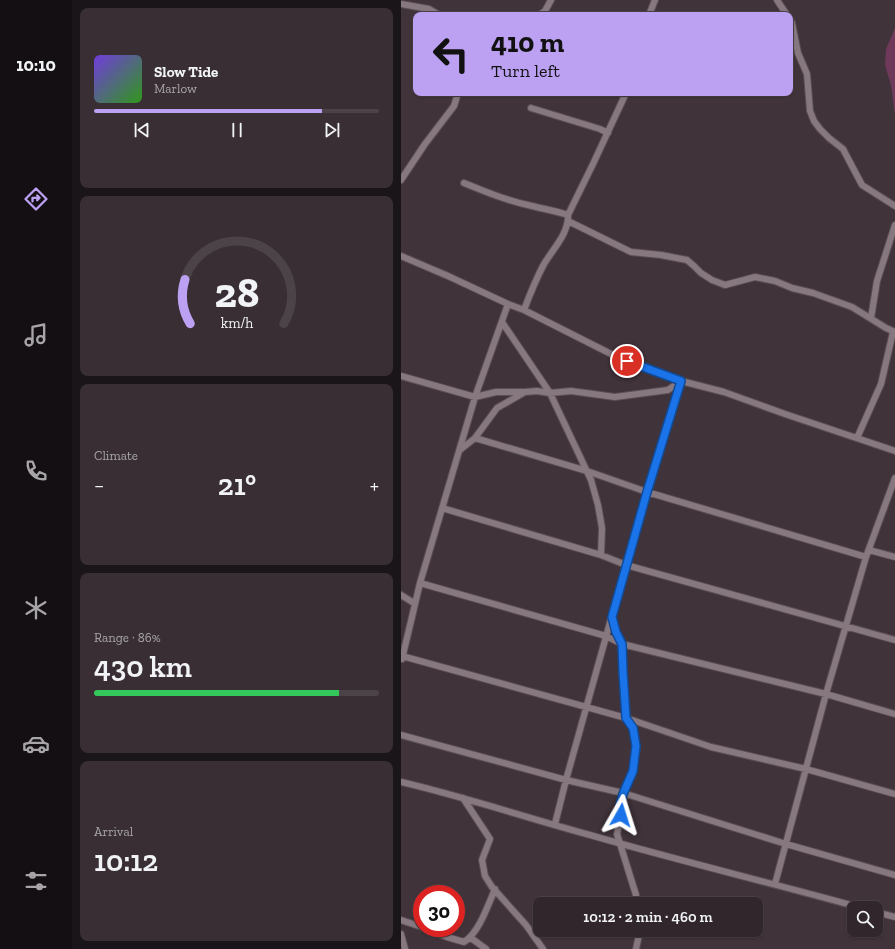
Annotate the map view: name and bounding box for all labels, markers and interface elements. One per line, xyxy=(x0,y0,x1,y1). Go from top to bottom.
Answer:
text: 410 m xyxy=(491,26,564,59)
icon: left xyxy=(425,28,477,80)
text: 10:10 xyxy=(16,54,56,76)
text: Turn left xyxy=(491,60,560,82)
text: Slow Tide xyxy=(154,63,218,81)
text: Marlow xyxy=(154,81,197,96)
icon: previous xyxy=(131,119,153,141)
icon: pause xyxy=(226,119,248,141)
icon: next xyxy=(321,119,343,141)
icon: directions xyxy=(22,185,50,213)
text: 28 xyxy=(214,268,259,318)
text: km/h xyxy=(220,315,253,332)
icon: music xyxy=(22,321,50,349)
pin xyxy=(610,344,644,378)
icon: arrive xyxy=(616,350,638,372)
text: Climate xyxy=(94,448,138,463)
icon: phone xyxy=(22,457,50,485)
text: 21° xyxy=(218,467,256,503)
text: − xyxy=(94,472,104,499)
text: + xyxy=(370,472,379,499)
icon: climate xyxy=(22,594,50,622)
text: Range · 86% xyxy=(94,630,161,645)
text: 430 km xyxy=(94,649,192,685)
icon: car xyxy=(22,730,50,758)
position arrow xyxy=(600,794,642,836)
text: Arrival xyxy=(94,824,133,839)
text: 10:12 xyxy=(94,843,158,879)
icon: filters xyxy=(22,867,50,895)
speed limit sign: 30 xyxy=(413,885,465,937)
map controls xyxy=(847,901,883,937)
button: search xyxy=(847,901,883,937)
text: 10:12 · 2 min · 460 m xyxy=(583,908,713,926)

